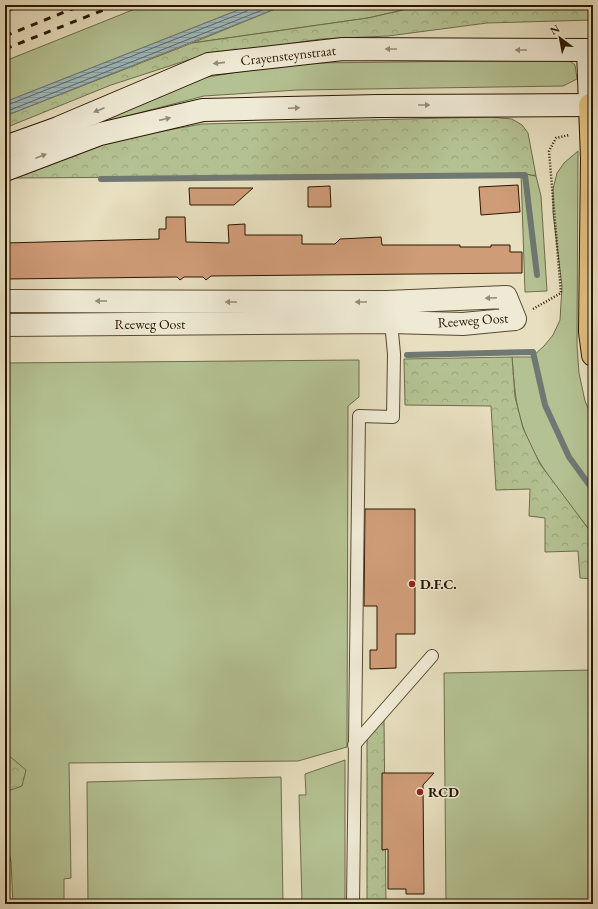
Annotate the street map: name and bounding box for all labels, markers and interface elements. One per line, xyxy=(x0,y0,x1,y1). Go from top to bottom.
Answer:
north arrow xyxy=(540,18,580,58)
text: N xyxy=(547,21,562,38)
street label: Crayensteynstraat xyxy=(240,41,337,69)
one-way arrow xyxy=(384,46,397,52)
one-way arrow xyxy=(514,47,527,53)
one-way arrow xyxy=(213,59,225,66)
one-way arrow xyxy=(418,102,431,108)
one-way arrow xyxy=(288,105,301,111)
one-way arrow xyxy=(92,108,104,114)
one-way arrow xyxy=(159,115,172,121)
one-way arrow xyxy=(36,153,48,159)
one-way arrow xyxy=(485,294,497,301)
one-way arrow xyxy=(94,298,107,304)
one-way arrow xyxy=(224,299,237,305)
one-way arrow xyxy=(354,299,367,305)
street label: Reeweg Oost xyxy=(437,309,510,331)
street label: Reeweg Oost xyxy=(115,315,186,333)
place label: D.F.C. xyxy=(420,575,457,593)
marker: D.F.C. xyxy=(407,579,417,589)
place label: RCD xyxy=(428,783,459,801)
marker: RCD xyxy=(415,787,425,797)

